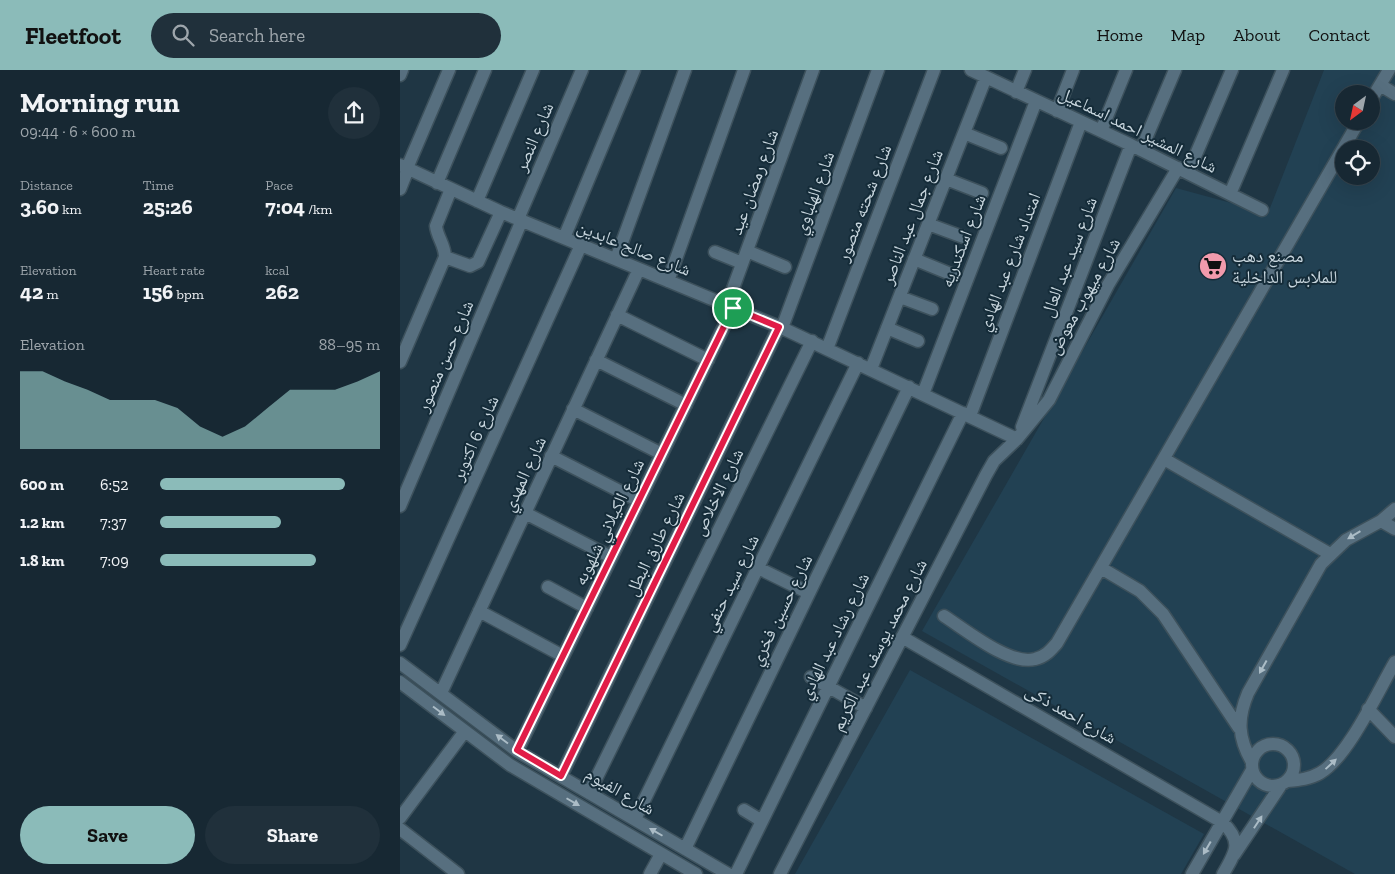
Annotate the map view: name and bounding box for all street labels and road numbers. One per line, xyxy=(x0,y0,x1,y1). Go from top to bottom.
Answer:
street label: شارع المشير احمد اسماعيل xyxy=(1055,82,1221,178)
street label: شارع النصر xyxy=(509,99,558,176)
street label: شارع رمضان عيد xyxy=(725,126,783,238)
street label: شارع شحته منصور xyxy=(831,141,896,266)
street label: شارع جمال عبد الناصر xyxy=(876,146,948,289)
street label: شارع الهلباوي xyxy=(789,148,843,239)
street label: امتداد شارع عبد الهادي xyxy=(972,190,1049,336)
street label: شارع اسكندريه xyxy=(935,191,991,291)
street label: شارع سيد عبد العال xyxy=(1036,194,1102,320)
street label: شارع صالح عابدين xyxy=(574,215,694,282)
street label: شارع ميهوب معوض xyxy=(1043,234,1125,358)
street label: شارع حسن منصور xyxy=(411,297,478,416)
street label: شارع 6 اكتوبر xyxy=(446,392,504,485)
street label: شارع المهدي xyxy=(497,433,554,517)
street label: شارع الاخلاص xyxy=(687,445,749,539)
street label: شارع الكيلاني شلهوبه xyxy=(569,455,652,590)
street label: شارع طارق البطل xyxy=(620,489,690,599)
street label: شارع سيد حنفي xyxy=(698,531,767,637)
street label: شارع حسين فخري xyxy=(745,551,821,671)
street label: شارع محمد يوسف عبد الكريم xyxy=(826,555,933,735)
street label: شارع رشاد عبد الهادي xyxy=(794,569,877,705)
street label: شارع احمد ذكى xyxy=(1022,679,1120,749)
street label: شارع الفيوم xyxy=(581,762,659,821)

